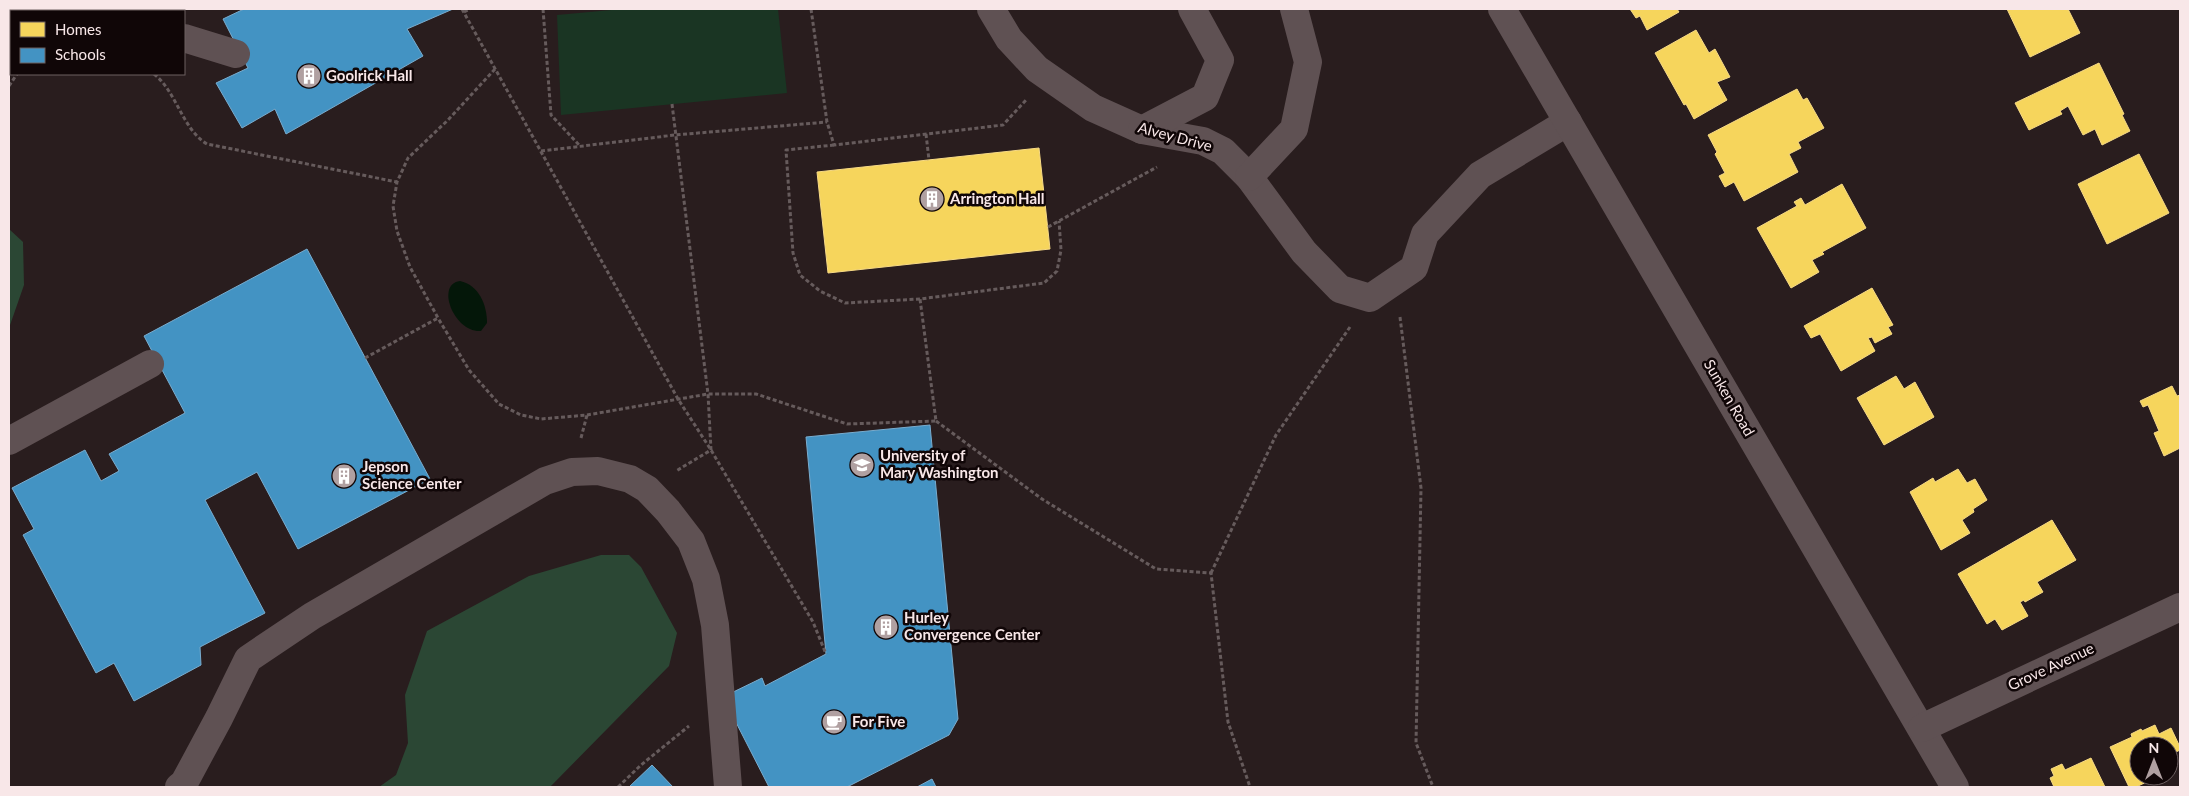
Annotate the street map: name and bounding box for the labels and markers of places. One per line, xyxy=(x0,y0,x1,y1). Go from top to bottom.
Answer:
building icon: Goolrick Hall xyxy=(296,63,322,89)
place label: Goolrick Hall xyxy=(326,66,413,84)
building icon: Arrington Hall xyxy=(919,186,945,212)
place label: Arrington Hall xyxy=(949,189,1044,207)
place label: University of Mary Washington xyxy=(880,446,999,481)
school or university icon: University of Mary Washington xyxy=(849,452,875,478)
place label: Jepson Science Center xyxy=(362,457,462,492)
building icon: Jepson Science Center xyxy=(331,463,357,489)
place label: Hurley Convergence Center xyxy=(904,608,1041,643)
building icon: Hurley Convergence Center xyxy=(873,614,899,640)
cafe icon: For Five xyxy=(821,709,847,735)
place label: For Five xyxy=(852,712,905,730)

